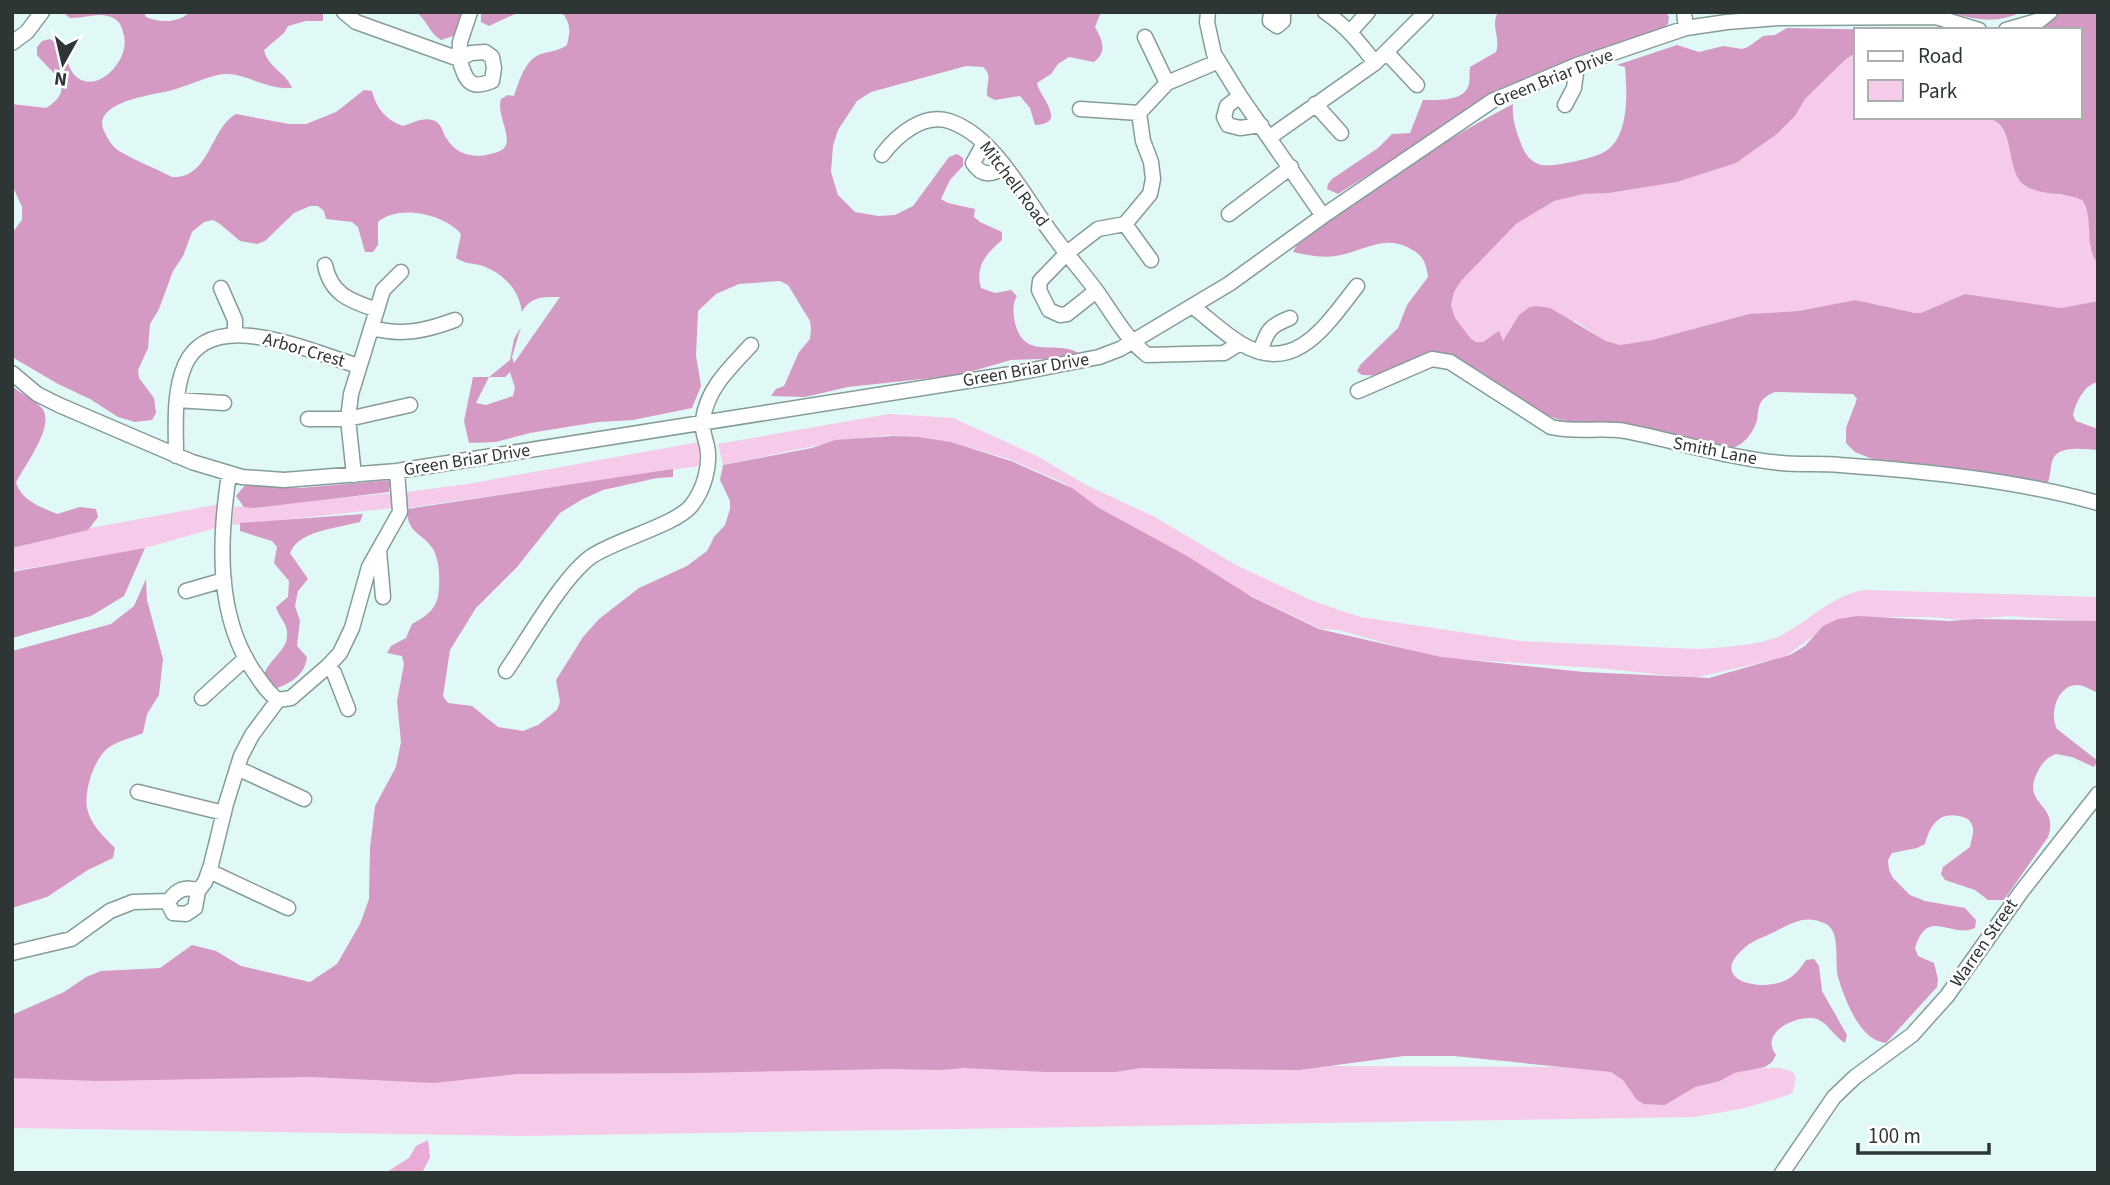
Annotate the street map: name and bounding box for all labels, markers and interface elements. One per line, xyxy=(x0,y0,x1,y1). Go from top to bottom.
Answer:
north arrow xyxy=(28,28,98,98)
legend xyxy=(1854,28,2082,119)
text: Road xyxy=(1918,41,1963,71)
street label: Green Briar Drive xyxy=(1489,42,1617,114)
text: N xyxy=(53,64,69,93)
text: Park xyxy=(1918,76,1958,106)
street label: Mitchell Road xyxy=(973,136,1055,232)
street label: Arbor Crest xyxy=(260,326,348,374)
street label: Green Briar Drive xyxy=(961,347,1091,393)
street label: Smith Lane xyxy=(1671,431,1759,471)
street label: Green Briar Drive xyxy=(402,438,532,482)
street label: Warren Street xyxy=(1944,894,2024,992)
scale bar xyxy=(1858,1112,1989,1156)
text: 100 m xyxy=(1868,1121,1921,1151)

